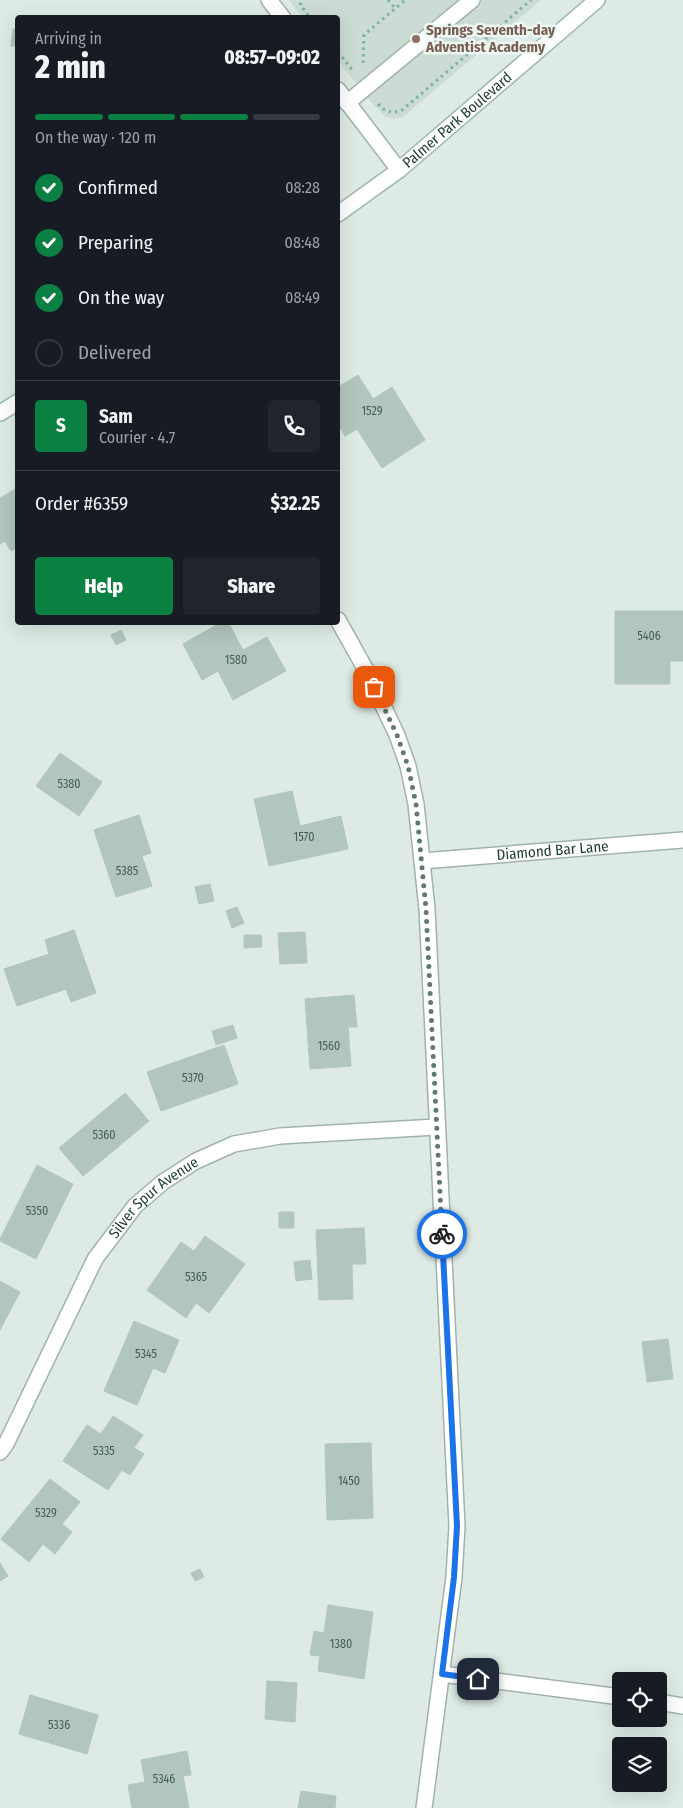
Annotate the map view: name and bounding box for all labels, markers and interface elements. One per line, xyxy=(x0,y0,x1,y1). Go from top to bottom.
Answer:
place label: Springs Seventh-day Adventist Academy xyxy=(425,21,556,56)
text: Arriving in xyxy=(35,29,102,48)
marker: Springs Seventh-day Adventist Academy xyxy=(410,33,422,45)
text: 08:57–09:02 xyxy=(224,46,320,69)
text: 2 min xyxy=(35,48,106,86)
street label: Palmer Park Boulevard xyxy=(399,68,516,172)
text: On the way · 120 m xyxy=(35,128,156,147)
icon: check xyxy=(35,174,63,202)
text: Confirmed xyxy=(78,176,158,199)
text: 08:28 xyxy=(285,178,320,197)
icon: check xyxy=(35,229,63,257)
text: Preparing xyxy=(78,231,153,254)
text: 08:48 xyxy=(285,233,320,252)
icon: check xyxy=(35,284,63,312)
text: On the way xyxy=(78,286,164,309)
text: 08:49 xyxy=(285,288,320,307)
text: Delivered xyxy=(78,341,152,364)
button: phone xyxy=(268,400,320,452)
house number: 1529 xyxy=(361,404,383,418)
text: Sam xyxy=(99,405,133,428)
text: S xyxy=(56,414,66,437)
text: Courier · 4.7 xyxy=(99,428,175,447)
text: Order #6359 xyxy=(35,492,128,515)
text: $32.25 xyxy=(270,492,320,515)
button: Help xyxy=(35,557,173,615)
button: Share xyxy=(183,557,320,615)
house number: 5406 xyxy=(637,629,661,643)
house number: 1580 xyxy=(225,653,247,667)
pin xyxy=(353,666,395,708)
icon: bag xyxy=(360,673,388,701)
house number: 5380 xyxy=(57,777,81,791)
house number: 1570 xyxy=(294,830,314,844)
street label: Diamond Bar Lane xyxy=(496,837,609,864)
house number: 5385 xyxy=(116,864,139,878)
house number: 1560 xyxy=(318,1039,340,1053)
house number: 5370 xyxy=(182,1071,204,1085)
house number: 5360 xyxy=(92,1128,116,1142)
street label: Silver Spur Avenue xyxy=(105,1153,202,1242)
house number: 5350 xyxy=(26,1204,48,1218)
courier xyxy=(417,1209,467,1259)
icon: bike xyxy=(428,1220,456,1248)
house number: 5365 xyxy=(185,1270,208,1284)
house number: 5345 xyxy=(135,1347,157,1361)
house number: 5335 xyxy=(93,1444,115,1458)
house number: 1450 xyxy=(338,1474,360,1488)
house number: 5329 xyxy=(35,1506,57,1520)
house number: 1380 xyxy=(330,1637,352,1651)
pin xyxy=(457,1658,499,1700)
icon: home xyxy=(464,1665,492,1693)
map controls xyxy=(612,1672,667,1792)
button: locate xyxy=(612,1672,667,1727)
house number: 5336 xyxy=(48,1718,70,1732)
button: layers xyxy=(612,1737,667,1792)
house number: 5346 xyxy=(153,1772,175,1786)

